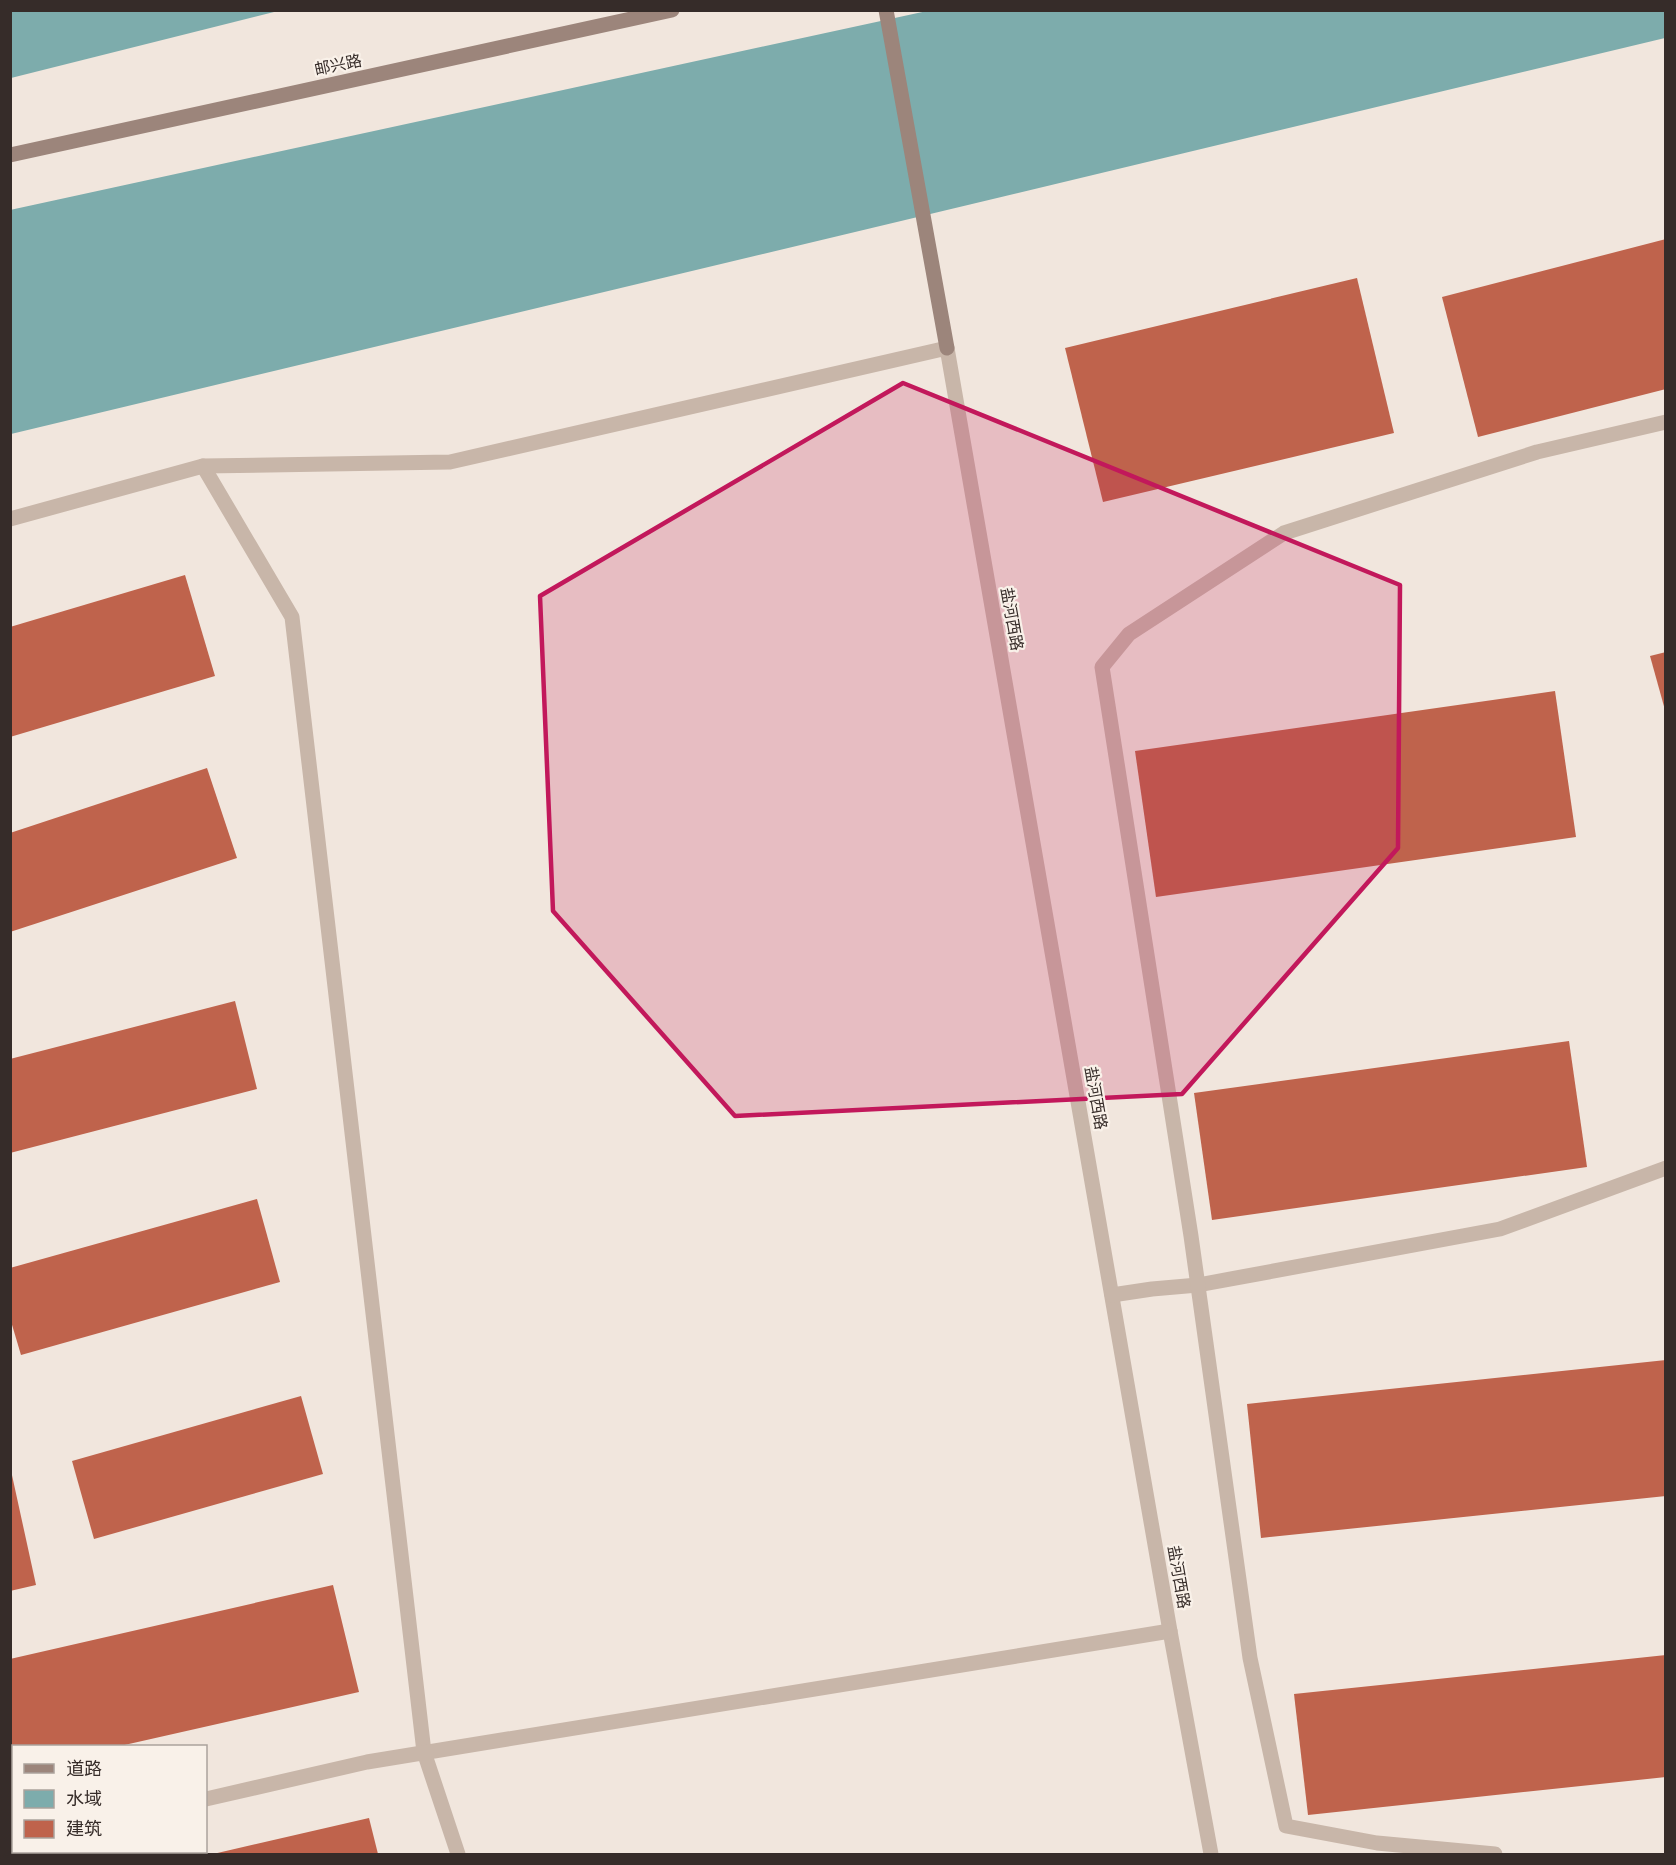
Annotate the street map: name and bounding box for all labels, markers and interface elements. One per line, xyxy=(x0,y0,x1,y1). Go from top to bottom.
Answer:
street label: 邮兴路 xyxy=(312,49,364,81)
street label: 盐河西路 xyxy=(995,585,1029,653)
street label: 盐河西路 xyxy=(1079,1064,1113,1132)
street label: 盐河西路 xyxy=(1162,1543,1196,1611)
legend xyxy=(12,1745,207,1853)
text: 道路 xyxy=(66,1756,102,1781)
text: 水域 xyxy=(66,1786,102,1811)
text: 建筑 xyxy=(66,1816,102,1841)

